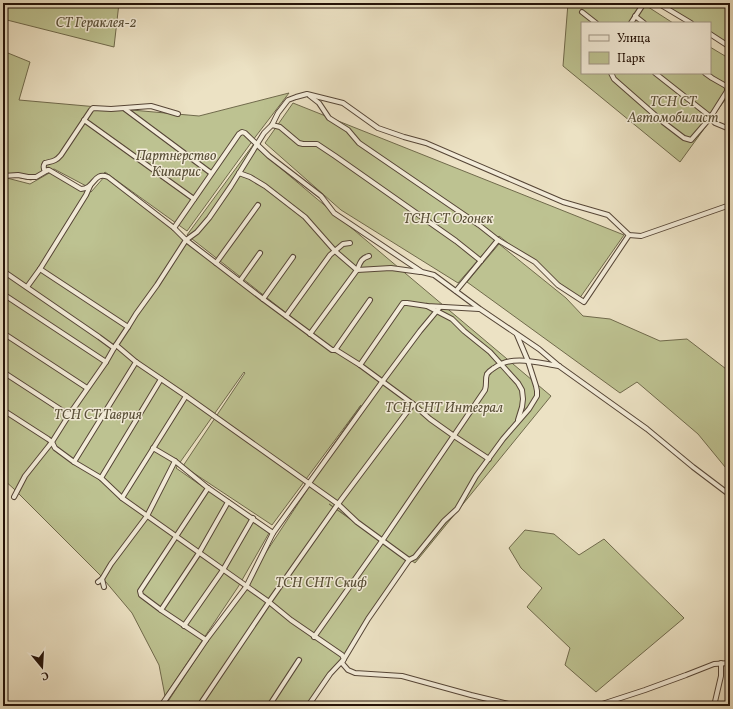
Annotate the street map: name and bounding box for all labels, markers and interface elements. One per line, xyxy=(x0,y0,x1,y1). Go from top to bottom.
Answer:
park label: СТ Гераклея-2 xyxy=(56,14,137,33)
legend xyxy=(581,22,711,74)
text: Улица xyxy=(617,31,650,47)
text: Парк xyxy=(617,51,645,67)
park label: ТСН СТ Автомобилист xyxy=(627,93,719,128)
park label: Партнерство Кипарис xyxy=(136,147,217,182)
park label: ТСН СТ Огонек xyxy=(403,210,493,229)
park label: ТСН СНТ Интеграл xyxy=(385,399,503,418)
park label: ТСН СТ Таврия xyxy=(54,406,142,425)
park label: ТСН СНТ Скиф xyxy=(275,574,367,593)
north arrow xyxy=(22,647,62,687)
text: С xyxy=(39,667,50,683)

